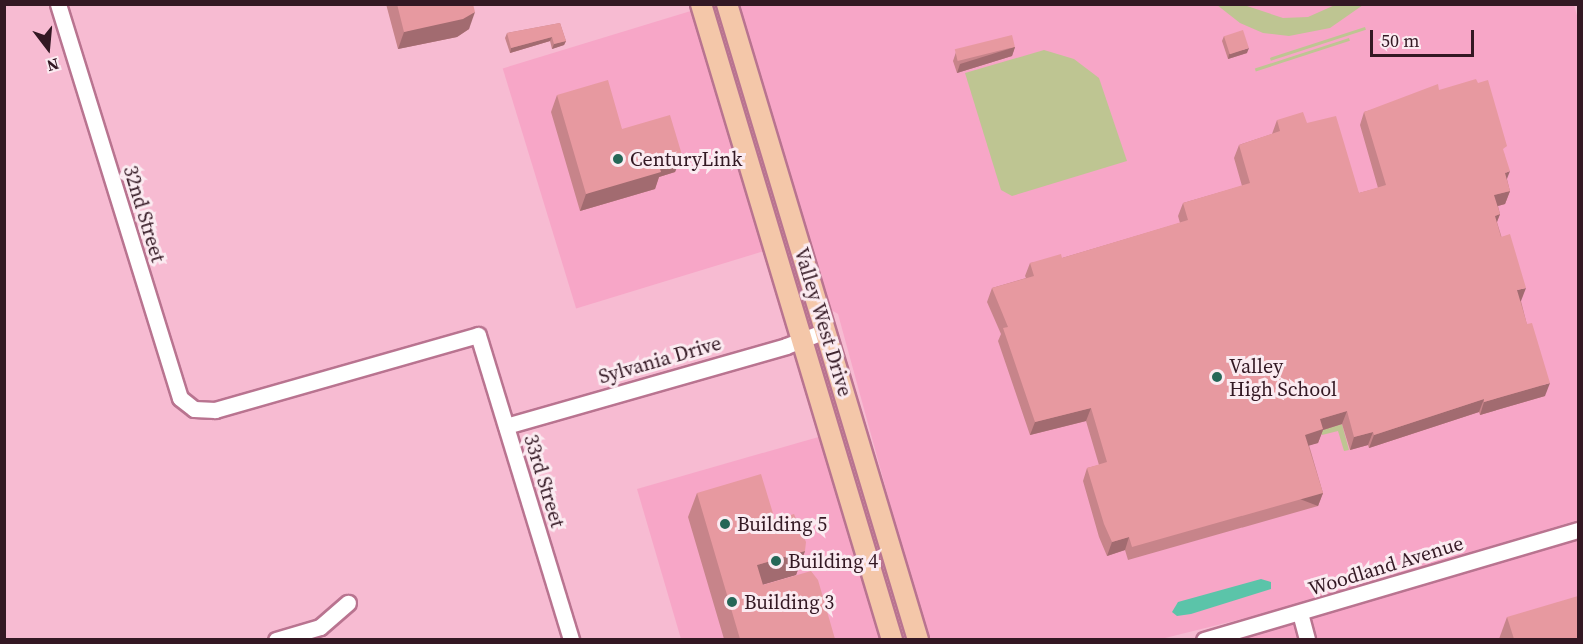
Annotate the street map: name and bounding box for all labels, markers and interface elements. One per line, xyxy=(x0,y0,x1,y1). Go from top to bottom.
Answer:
north arrow xyxy=(18,18,78,78)
scale bar xyxy=(1373,18,1476,56)
text: 50 m xyxy=(1381,28,1419,53)
text: N xyxy=(44,53,62,77)
place label: CenturyLink xyxy=(630,147,742,171)
marker: CenturyLink xyxy=(611,152,625,166)
street label: 32nd Street xyxy=(118,163,170,265)
street label: Valley West Drive xyxy=(789,244,857,400)
street label: Sylvania Drive xyxy=(596,331,724,389)
place label: Valley High School xyxy=(1229,354,1337,401)
marker: Valley High School xyxy=(1210,370,1224,384)
street label: 33rd Street xyxy=(518,432,570,530)
place label: Building 5 xyxy=(737,512,827,536)
marker: Building 5 xyxy=(718,517,732,531)
street label: Woodland Avenue xyxy=(1306,531,1466,601)
place label: Building 4 xyxy=(788,549,878,573)
marker: Building 4 xyxy=(769,554,783,568)
place label: Building 3 xyxy=(744,590,834,614)
marker: Building 3 xyxy=(725,595,739,609)

